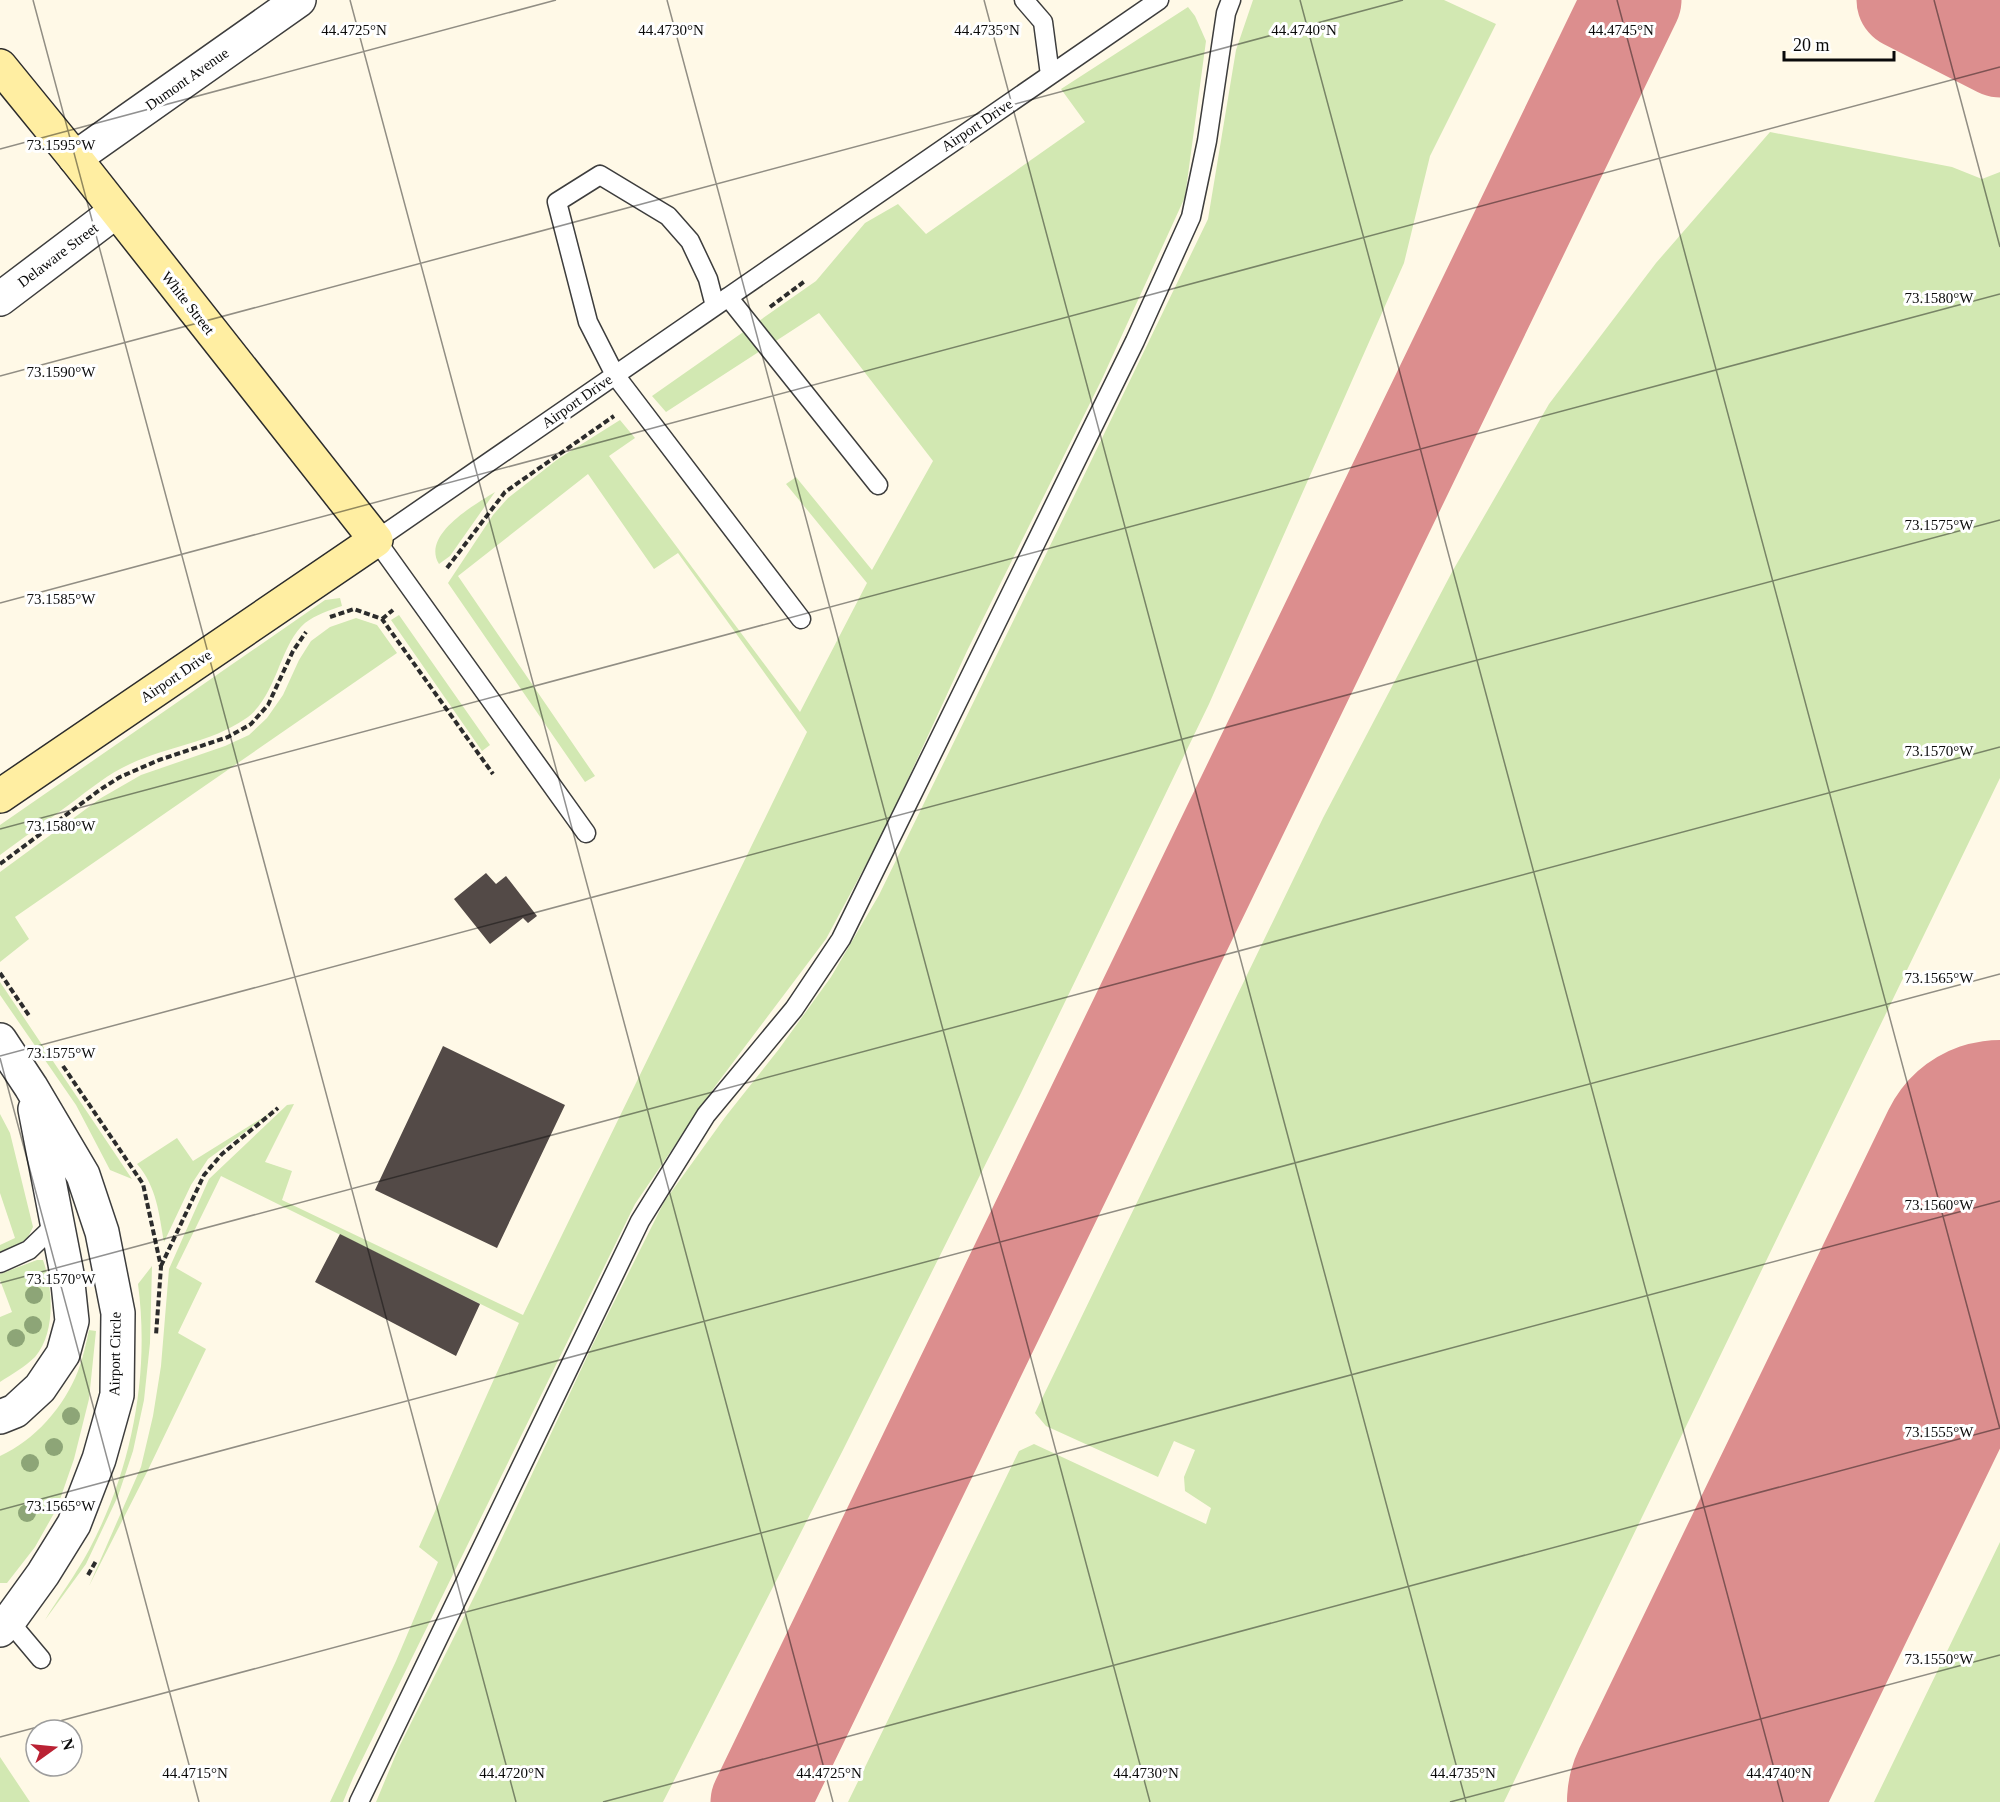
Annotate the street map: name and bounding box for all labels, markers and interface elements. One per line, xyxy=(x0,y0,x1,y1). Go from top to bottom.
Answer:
text: 44.4725°N xyxy=(321,22,387,38)
text: 44.4730°N xyxy=(638,22,704,38)
text: 44.4735°N xyxy=(954,22,1020,38)
text: 44.4740°N xyxy=(1271,22,1337,38)
text: 44.4745°N xyxy=(1588,22,1654,38)
scale bar xyxy=(1784,24,1894,62)
text: 20 m xyxy=(1793,35,1830,55)
street label: Dumont Avenue xyxy=(142,44,232,114)
street label: Airport Drive xyxy=(939,95,1016,155)
text: 73.1595°W xyxy=(27,137,96,153)
street label: Delaware Street xyxy=(15,219,102,290)
street label: White Street xyxy=(158,268,218,338)
text: 73.1580°W xyxy=(1905,290,1974,306)
text: 73.1590°W xyxy=(27,364,96,380)
street label: Airport Drive xyxy=(539,371,615,431)
text: 73.1575°W xyxy=(1905,517,1974,533)
text: 73.1585°W xyxy=(27,591,96,607)
street label: Airport Drive xyxy=(138,646,215,706)
text: 73.1570°W xyxy=(1905,743,1974,759)
text: 73.1580°W xyxy=(27,818,96,834)
text: 73.1565°W xyxy=(1905,970,1974,986)
text: 73.1575°W xyxy=(27,1045,96,1061)
text: 73.1560°W xyxy=(1905,1197,1974,1213)
text: 73.1570°W xyxy=(27,1271,96,1287)
street label: Airport Circle xyxy=(106,1311,124,1396)
text: 73.1555°W xyxy=(1905,1424,1974,1440)
text: 73.1565°W xyxy=(27,1498,96,1514)
text: 73.1550°W xyxy=(1905,1651,1974,1667)
north arrow xyxy=(24,1718,84,1778)
text: N xyxy=(58,1736,78,1752)
text: 44.4715°N xyxy=(162,1765,228,1781)
text: 44.4720°N xyxy=(479,1765,545,1781)
text: 44.4725°N xyxy=(796,1765,862,1781)
text: 44.4730°N xyxy=(1113,1765,1179,1781)
text: 44.4735°N xyxy=(1430,1765,1496,1781)
text: 44.4740°N xyxy=(1746,1765,1812,1781)

